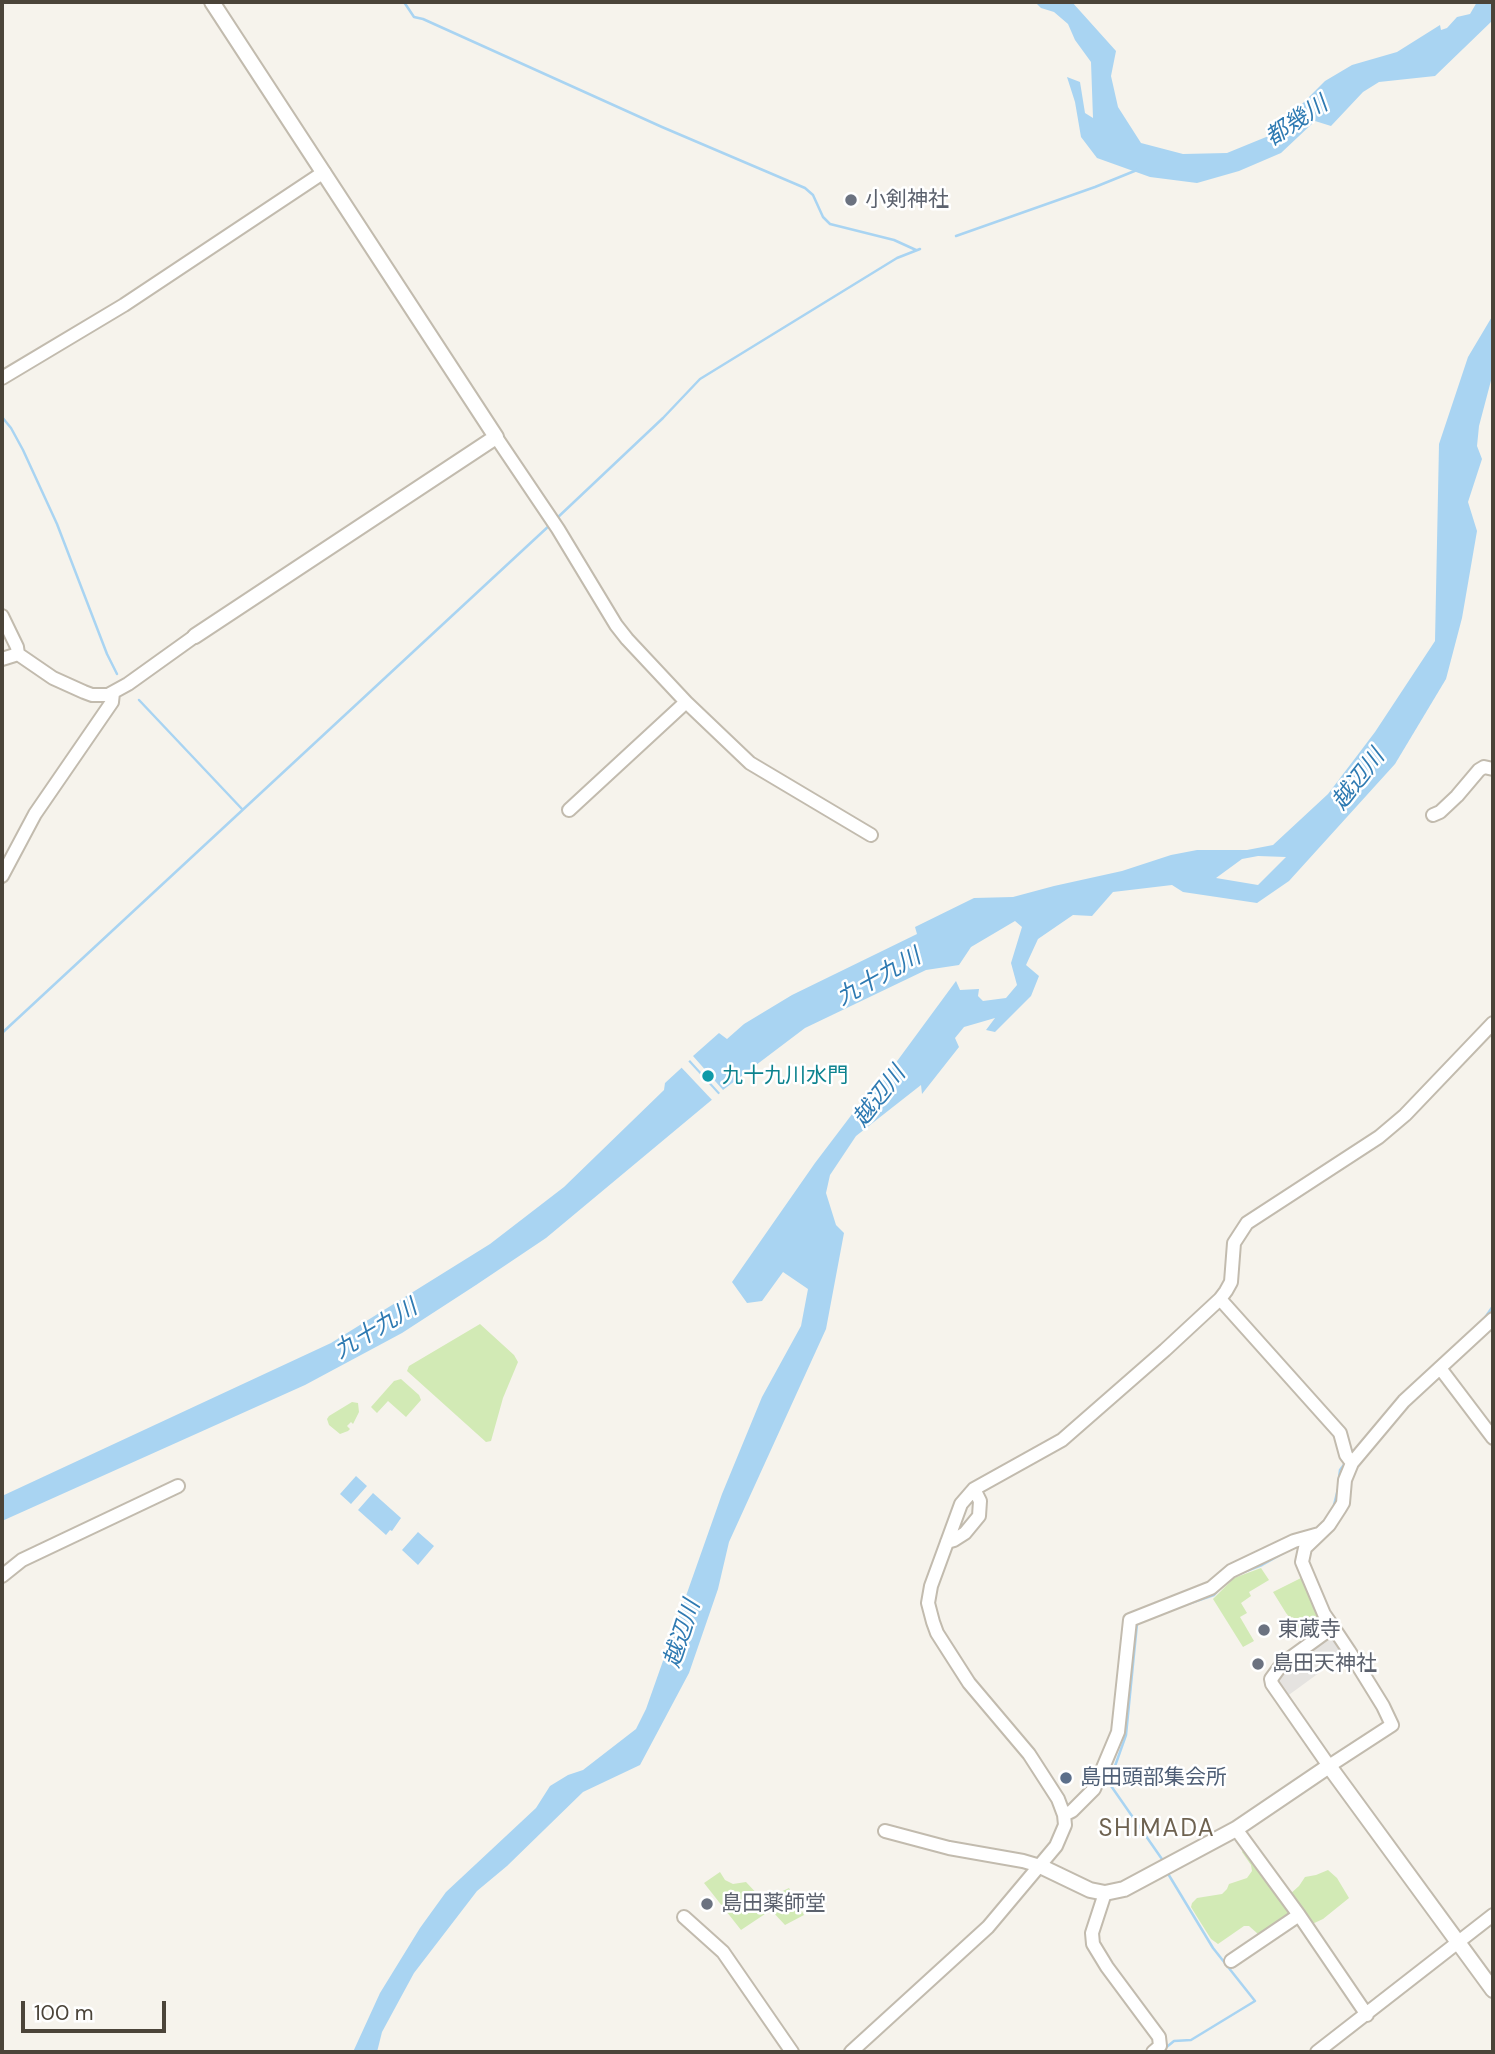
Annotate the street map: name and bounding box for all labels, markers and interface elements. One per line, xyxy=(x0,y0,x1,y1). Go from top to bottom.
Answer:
water label: 都幾川 xyxy=(1261,91,1333,153)
place label: 小剣神社 xyxy=(865,187,949,213)
marker: 小剣神社 xyxy=(843,192,859,208)
water label: 越辺川 xyxy=(1327,744,1391,816)
water label: 九十九川 xyxy=(832,944,926,1012)
water label: 越辺川 xyxy=(848,1061,912,1133)
place label: 九十九川水門 xyxy=(722,1063,848,1089)
marker: 九十九川水門 xyxy=(700,1068,716,1084)
water label: 九十九川 xyxy=(329,1294,423,1366)
water label: 越辺川 xyxy=(659,1597,707,1671)
place label: 東蔵寺 xyxy=(1278,1617,1341,1643)
marker: 東蔵寺 xyxy=(1256,1622,1272,1638)
place label: 島田天神社 xyxy=(1272,1651,1377,1677)
marker: 島田天神社 xyxy=(1250,1656,1266,1672)
place label: 島田頭部集会所 xyxy=(1080,1765,1227,1791)
marker: 島田頭部集会所 xyxy=(1058,1770,1074,1786)
district label: SHIMADA xyxy=(1099,1816,1215,1844)
place label: 島田薬師堂 xyxy=(721,1891,826,1917)
marker: 島田薬師堂 xyxy=(699,1896,715,1912)
scale bar xyxy=(24,1988,170,2032)
text: 100 m xyxy=(34,1999,94,2027)

